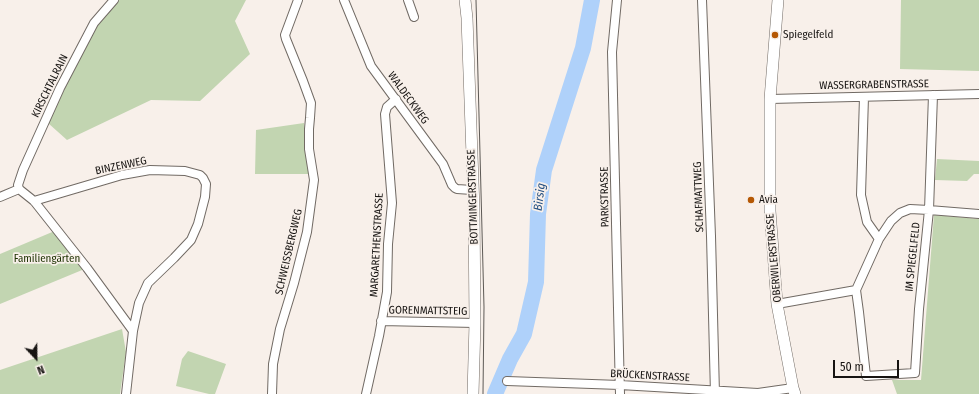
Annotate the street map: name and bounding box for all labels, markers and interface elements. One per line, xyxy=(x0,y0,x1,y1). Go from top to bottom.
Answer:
place label: Spiegelfeld xyxy=(783,28,833,42)
marker: Spiegelfeld xyxy=(770,30,780,40)
street label: KIRSCHTALRAIN xyxy=(29,52,71,120)
street label: WALDECKWEG xyxy=(385,69,431,127)
street label: WASSERGRABENSTRASSE xyxy=(819,77,929,93)
street label: BOTTMINGERSTRASSE xyxy=(465,149,481,245)
street label: BINZENWEG xyxy=(94,154,148,178)
street label: SCHAFMATTWEG xyxy=(691,161,707,233)
street label: PARKSTRASSE xyxy=(598,167,612,227)
water label: Birsig xyxy=(531,182,549,212)
street label: MARGARETHENSTRASSE xyxy=(368,193,386,297)
place label: Avia xyxy=(759,193,778,207)
marker: Avia xyxy=(746,195,756,205)
street label: SCHWEISSBERGWEG xyxy=(273,208,305,296)
street label: OBERWILERSTRASSE xyxy=(764,213,784,303)
street label: IM SPIEGELFELD xyxy=(903,222,923,292)
park label: Familiengärten xyxy=(14,252,80,266)
street label: GORENMATTSTEIG xyxy=(389,304,467,318)
north arrow xyxy=(16,338,56,378)
scale bar xyxy=(835,352,901,378)
text: 50 m xyxy=(840,360,864,374)
text: N xyxy=(35,362,46,377)
street label: BRÜCKENSTRASSE xyxy=(610,367,690,385)

